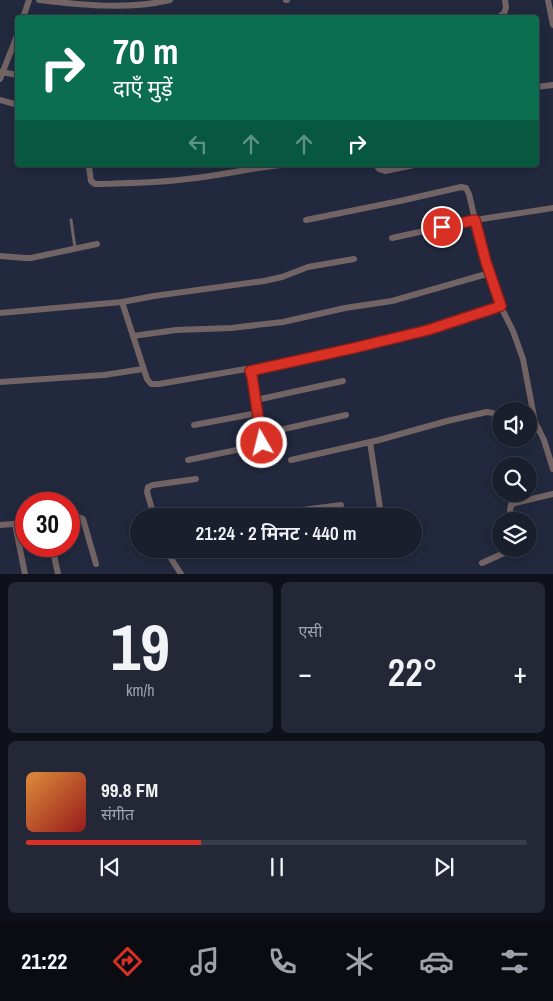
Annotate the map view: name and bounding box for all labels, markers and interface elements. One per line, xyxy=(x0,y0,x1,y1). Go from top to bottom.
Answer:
text: 70 m xyxy=(113,28,178,75)
icon: right xyxy=(30,35,95,100)
text: दाएँ मुड़ें xyxy=(113,73,173,103)
icon: left xyxy=(184,130,212,158)
icon: ahead xyxy=(237,130,265,158)
icon: ahead xyxy=(290,130,318,158)
icon: right xyxy=(343,130,371,158)
pin xyxy=(421,206,463,248)
icon: arrive xyxy=(428,213,456,241)
map controls xyxy=(492,402,537,557)
button: sound xyxy=(492,402,537,447)
position arrow xyxy=(235,416,287,468)
button: search xyxy=(492,457,537,502)
speed limit sign: 30 xyxy=(15,492,80,557)
button: layers xyxy=(492,512,537,557)
text: 21:24 · 2 मिनट · 440 m xyxy=(196,520,357,546)
text: 19 xyxy=(111,603,170,690)
text: एसी xyxy=(299,620,322,642)
text: 22° xyxy=(388,647,438,698)
text: − xyxy=(299,654,312,692)
text: + xyxy=(514,654,527,692)
text: km/h xyxy=(126,679,154,701)
text: 99.8 FM xyxy=(101,777,158,803)
text: संगीत xyxy=(101,803,134,825)
icon: previous xyxy=(96,853,124,881)
icon: pause xyxy=(263,853,291,881)
icon: next xyxy=(430,853,458,881)
icon: directions xyxy=(110,944,145,979)
icon: music xyxy=(187,944,222,979)
icon: phone xyxy=(265,944,300,979)
icon: climate xyxy=(342,944,377,979)
icon: car xyxy=(419,944,454,979)
icon: filters xyxy=(497,944,532,979)
text: 21:22 xyxy=(21,946,67,976)

